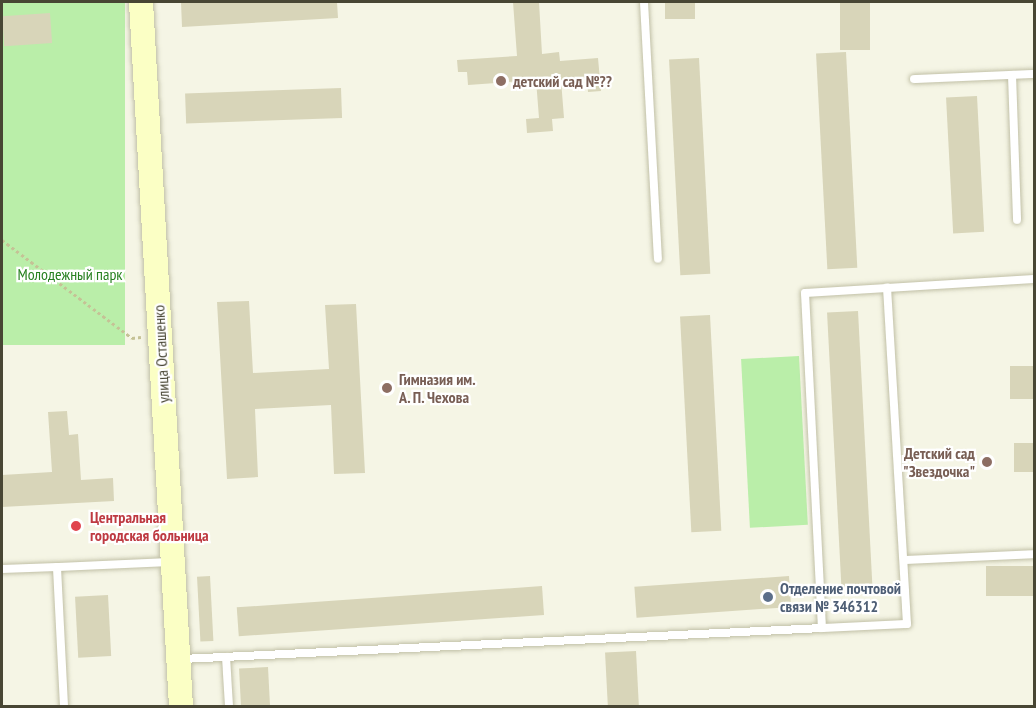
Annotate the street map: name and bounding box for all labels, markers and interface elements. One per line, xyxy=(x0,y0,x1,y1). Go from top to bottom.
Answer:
place label: детский сад №?? xyxy=(513,71,612,91)
marker: детский сад №?? xyxy=(494,74,508,88)
park label: Молодежный парк xyxy=(17,264,123,284)
street label: улица Осташенко xyxy=(149,305,173,403)
place label: Гимназия им. А. П. Чехова xyxy=(399,369,476,407)
marker: Гимназия им. А. П. Чехова xyxy=(380,381,394,395)
place label: Детский сад "Звездочка" xyxy=(903,443,975,481)
marker: Детский сад "Звездочка" xyxy=(980,455,994,469)
place label: Центральная городская больница xyxy=(90,507,209,545)
marker: Центральная городская больница xyxy=(67,517,85,535)
place label: Отделение почтовой связи № 346312 xyxy=(780,578,901,616)
marker: Отделение почтовой связи № 346312 xyxy=(761,590,775,604)

